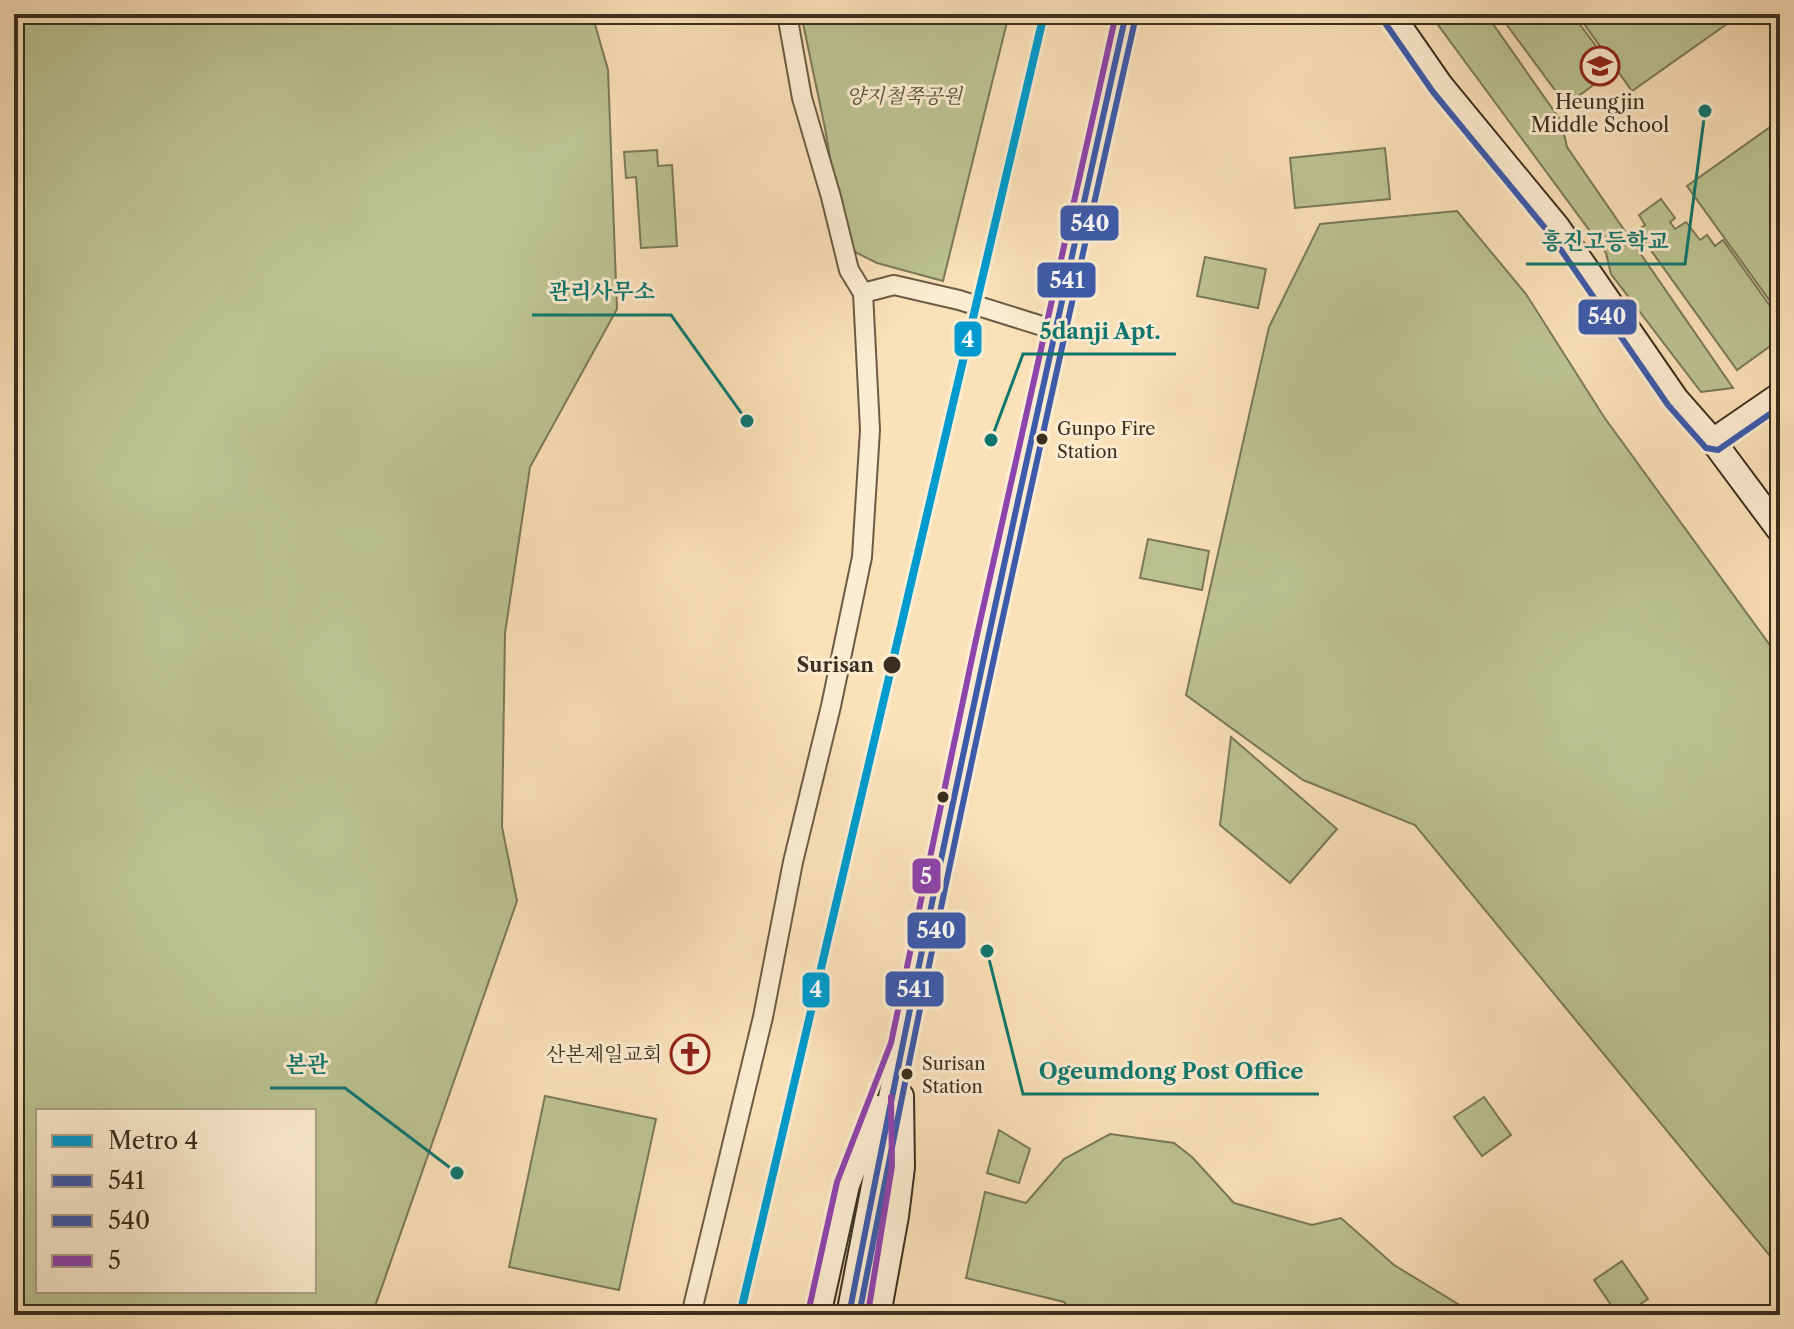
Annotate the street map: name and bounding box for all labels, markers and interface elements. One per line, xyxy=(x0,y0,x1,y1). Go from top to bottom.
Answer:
school or university icon: Heungjin Middle School xyxy=(1579,45,1621,87)
park label: 양지철쭉공원 xyxy=(846,84,964,108)
place label: Heungjin Middle School xyxy=(1531,90,1669,137)
line badge: 540 xyxy=(1059,204,1120,242)
text: 540 xyxy=(1070,210,1110,237)
callout: 흥진고등학교 xyxy=(1526,218,1685,264)
text: 흥진고등학교 xyxy=(1541,228,1669,255)
line badge: 541 xyxy=(1036,261,1097,299)
text: 541 xyxy=(1049,267,1085,294)
callout: 관리사무소 xyxy=(532,269,671,315)
text: 관리사무소 xyxy=(549,278,655,305)
line badge: 540 xyxy=(1577,298,1638,336)
text: 540 xyxy=(1587,303,1627,330)
callout: 5danji Apt. xyxy=(1023,308,1176,354)
text: 5danji Apt. xyxy=(1039,318,1161,345)
line badge: 4 xyxy=(953,320,983,358)
text: 4 xyxy=(961,326,975,353)
place label: Gunpo Fire Station xyxy=(1057,418,1155,463)
marker: Gunpo Fire Station xyxy=(1034,431,1050,447)
place label: Surisan xyxy=(796,653,874,677)
marker: Surisan xyxy=(881,654,903,676)
unlabelled marker xyxy=(935,789,951,805)
line badge: 5 xyxy=(911,857,942,895)
text: 5 xyxy=(920,863,932,890)
line badge: 540 xyxy=(906,911,967,950)
text: 540 xyxy=(916,917,956,944)
line badge: 541 xyxy=(884,970,945,1008)
line badge: 4 xyxy=(801,971,831,1009)
text: 4 xyxy=(809,976,823,1003)
text: 541 xyxy=(896,976,932,1003)
church icon: 산본제일교회 xyxy=(669,1033,711,1075)
callout: 본관 xyxy=(270,1042,345,1088)
place label: 산본제일교회 xyxy=(546,1042,662,1066)
callout: Ogeumdong Post Office xyxy=(1023,1048,1319,1094)
text: 본관 xyxy=(286,1051,329,1078)
place label: Surisan Station xyxy=(922,1053,986,1098)
text: Ogeumdong Post Office xyxy=(1039,1058,1303,1085)
marker: Surisan Station xyxy=(899,1066,915,1082)
legend xyxy=(36,1109,316,1293)
text: Metro 4 xyxy=(108,1126,198,1155)
text: 541 xyxy=(108,1166,145,1195)
text: 540 xyxy=(108,1206,150,1235)
text: 5 xyxy=(108,1246,121,1275)

